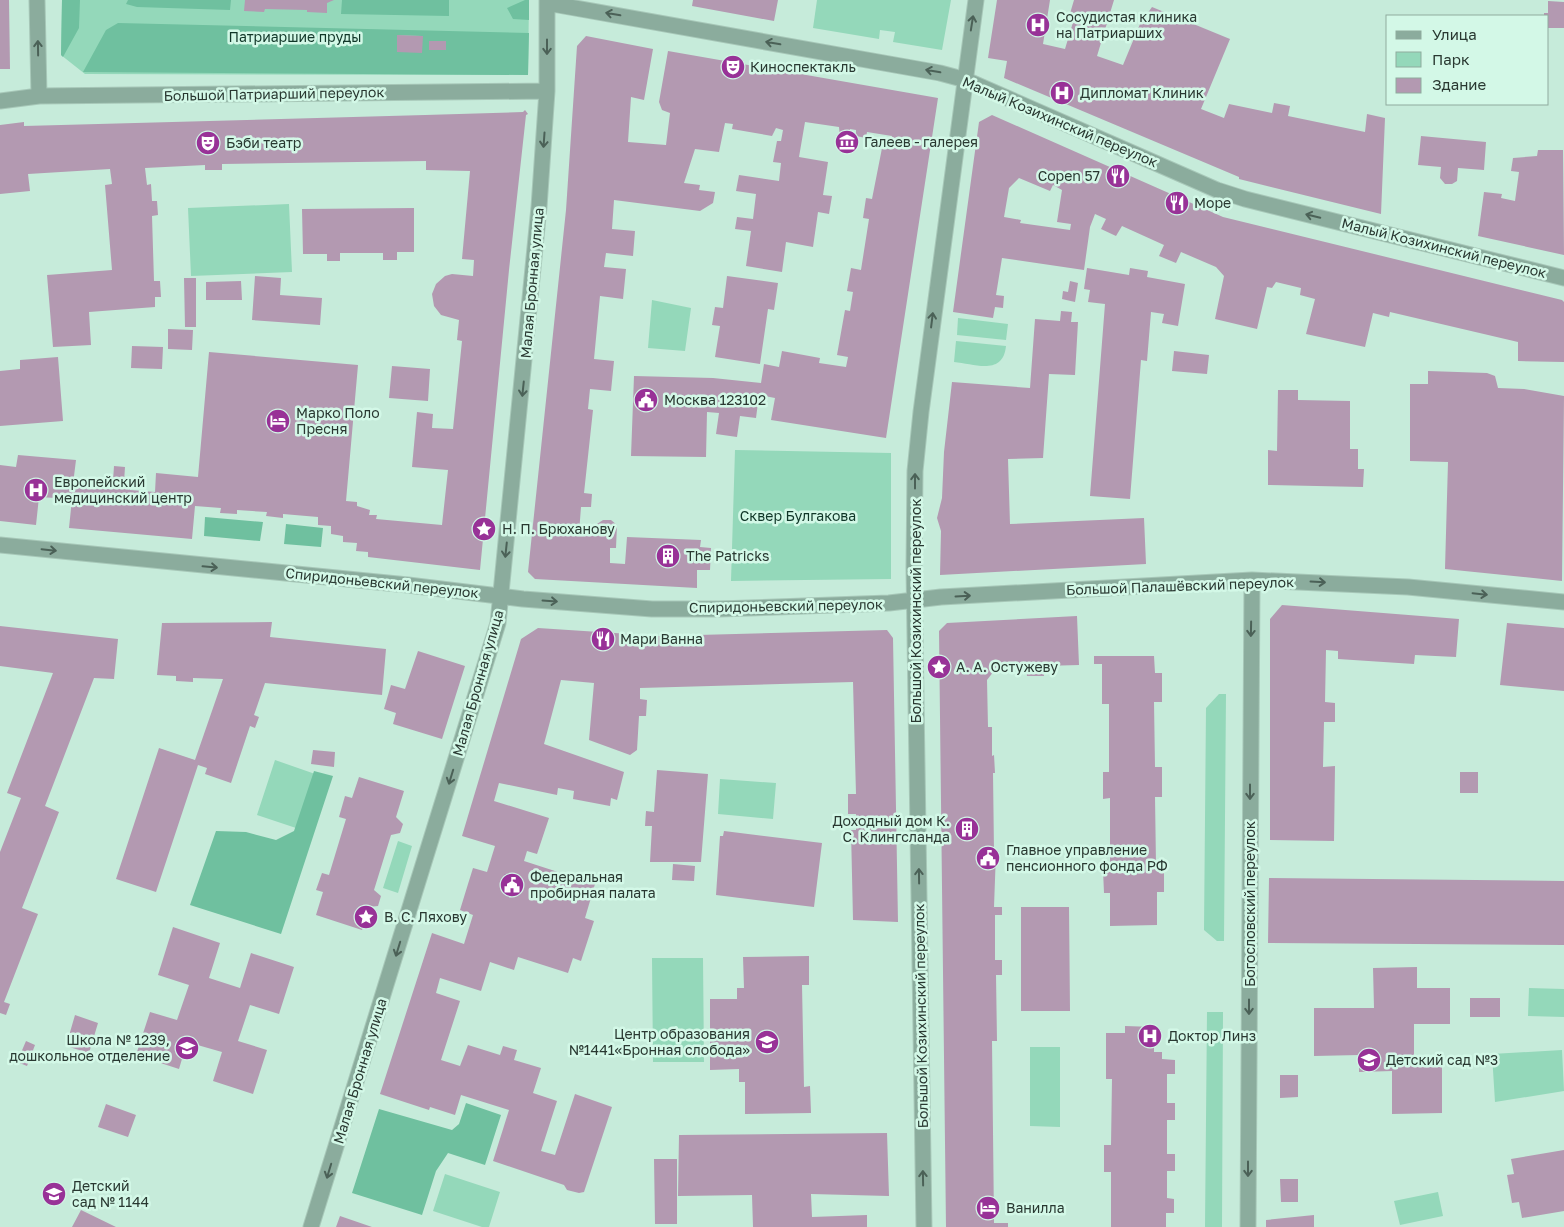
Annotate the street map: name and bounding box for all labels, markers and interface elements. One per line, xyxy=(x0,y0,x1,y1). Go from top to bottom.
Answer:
place label: Сосудистая клиника на Патриарших xyxy=(1056,8,1197,41)
one-way arrow xyxy=(605,9,621,19)
hospital icon: Сосудистая клиника на Патриарших xyxy=(1025,12,1051,38)
one-way arrow xyxy=(968,15,978,31)
legend xyxy=(1386,15,1549,105)
text: Улица xyxy=(1432,25,1477,43)
park label: Патриаршие пруды xyxy=(228,28,362,45)
one-way arrow xyxy=(542,38,552,55)
one-way arrow xyxy=(765,38,781,48)
one-way arrow xyxy=(33,40,43,56)
text: Парк xyxy=(1432,50,1470,68)
theatre icon: Киноспектакль xyxy=(720,54,746,80)
place label: Киноспектакль xyxy=(750,58,856,75)
one-way arrow xyxy=(925,66,941,76)
street label: Малый Козихинский переулок xyxy=(960,73,1160,170)
text: Здание xyxy=(1432,75,1486,93)
hospital icon: Дипломат Клиник xyxy=(1049,80,1075,106)
street label: Большой Патриарший переулок xyxy=(163,83,385,104)
place label: Дипломат Клиник xyxy=(1080,84,1204,101)
museum icon: Галеев - галерея xyxy=(834,129,860,155)
theatre icon: Бэби театр xyxy=(195,130,221,156)
one-way arrow xyxy=(539,131,548,147)
place label: Галеев - галерея xyxy=(864,133,978,150)
place label: Бэби театр xyxy=(226,134,301,151)
restaurant icon: Copen 57 xyxy=(1105,163,1131,189)
place label: Copen 57 xyxy=(1038,167,1100,184)
restaurant icon: Море xyxy=(1164,190,1190,216)
place label: Море xyxy=(1194,194,1231,211)
street label: Малая Бронная улица xyxy=(516,207,547,359)
one-way arrow xyxy=(1305,211,1321,220)
street label: Малый Козихинский переулок xyxy=(1340,214,1548,281)
one-way arrow xyxy=(928,312,938,328)
one-way arrow xyxy=(518,380,528,396)
public building icon: Москва 123102 xyxy=(633,387,659,413)
place label: Москва 123102 xyxy=(664,391,766,408)
place label: Марко Поло Пресня xyxy=(296,404,380,437)
hotel icon: Марко Поло Пресня xyxy=(265,408,291,434)
place label: Европейский медицинский центр xyxy=(54,473,192,506)
one-way arrow xyxy=(910,473,920,490)
hospital icon: Европейский медицинский центр xyxy=(23,477,49,503)
street label: Большой Козихинский переулок xyxy=(907,499,924,723)
park label: Сквер Булгакова xyxy=(740,507,856,524)
place icon: Н. П. Брюханову xyxy=(471,516,497,542)
place label: Н. П. Брюханову xyxy=(502,520,615,537)
one-way arrow xyxy=(502,542,511,558)
building icon: The Patricks xyxy=(655,543,681,569)
one-way arrow xyxy=(40,545,56,555)
place label: The Patricks xyxy=(686,547,769,564)
one-way arrow xyxy=(202,562,218,572)
street label: Спиридоньевский переулок xyxy=(285,564,479,601)
street label: Большой Палашёвский переулок xyxy=(1066,573,1294,598)
one-way arrow xyxy=(1309,578,1325,587)
one-way arrow xyxy=(1471,589,1487,599)
one-way arrow xyxy=(955,591,971,600)
street label: Спиридоньевский переулок xyxy=(689,595,883,616)
one-way arrow xyxy=(542,596,558,605)
street label: Малая Бронная улица xyxy=(448,608,507,758)
one-way arrow xyxy=(1247,621,1256,637)
restaurant icon: Мари Ванна xyxy=(590,626,616,652)
place label: Мари Ванна xyxy=(620,630,703,647)
place icon: А. А. Остужеву xyxy=(926,654,952,680)
place label: А. А. Остужеву xyxy=(956,658,1058,675)
one-way arrow xyxy=(446,769,456,785)
one-way arrow xyxy=(1245,783,1255,799)
place label: Доходный дом К. С. Клингсланда xyxy=(832,812,950,845)
building icon: Доходный дом К. С. Клингсланда xyxy=(954,816,980,842)
street label: Богословский переулок xyxy=(1241,821,1258,987)
place label: Главное управление пенсионного фонда РФ xyxy=(1006,841,1168,874)
public building icon: Главное управление пенсионного фонда РФ xyxy=(975,845,1001,871)
place label: Федеральная пробирная палата xyxy=(530,868,656,901)
one-way arrow xyxy=(914,868,924,884)
public building icon: Федеральная пробирная палата xyxy=(499,872,525,898)
street label: Большой Козихинский переулок xyxy=(910,903,931,1129)
place icon: В. С. Ляхову xyxy=(353,904,379,930)
place label: В. С. Ляхову xyxy=(384,908,467,925)
one-way arrow xyxy=(393,941,403,957)
street label: Малая Бронная улица xyxy=(329,996,390,1146)
one-way arrow xyxy=(1244,998,1254,1014)
hospital icon: Доктор Линз xyxy=(1137,1023,1163,1049)
place label: Центр образования №1441«Бронная слобода» xyxy=(568,1025,750,1058)
place label: Доктор Линз xyxy=(1168,1027,1256,1044)
school or university icon: Центр образования №1441«Бронная слобода» xyxy=(754,1029,780,1055)
place label: Школа № 1239, дошкольное отделение xyxy=(9,1031,170,1064)
school or university icon: Школа № 1239, дошкольное отделение xyxy=(174,1035,200,1061)
school or university icon: Детский сад №3 xyxy=(1356,1047,1382,1073)
place label: Детский сад №3 xyxy=(1386,1051,1498,1068)
one-way arrow xyxy=(1243,1160,1253,1177)
one-way arrow xyxy=(324,1163,333,1179)
one-way arrow xyxy=(919,1171,928,1187)
place label: Детский сад № 1144 xyxy=(72,1177,149,1210)
school or university icon: Детский сад № 1144 xyxy=(41,1181,67,1207)
hotel icon: Ванилла xyxy=(975,1195,1001,1221)
place label: Ванилла xyxy=(1006,1199,1065,1216)

